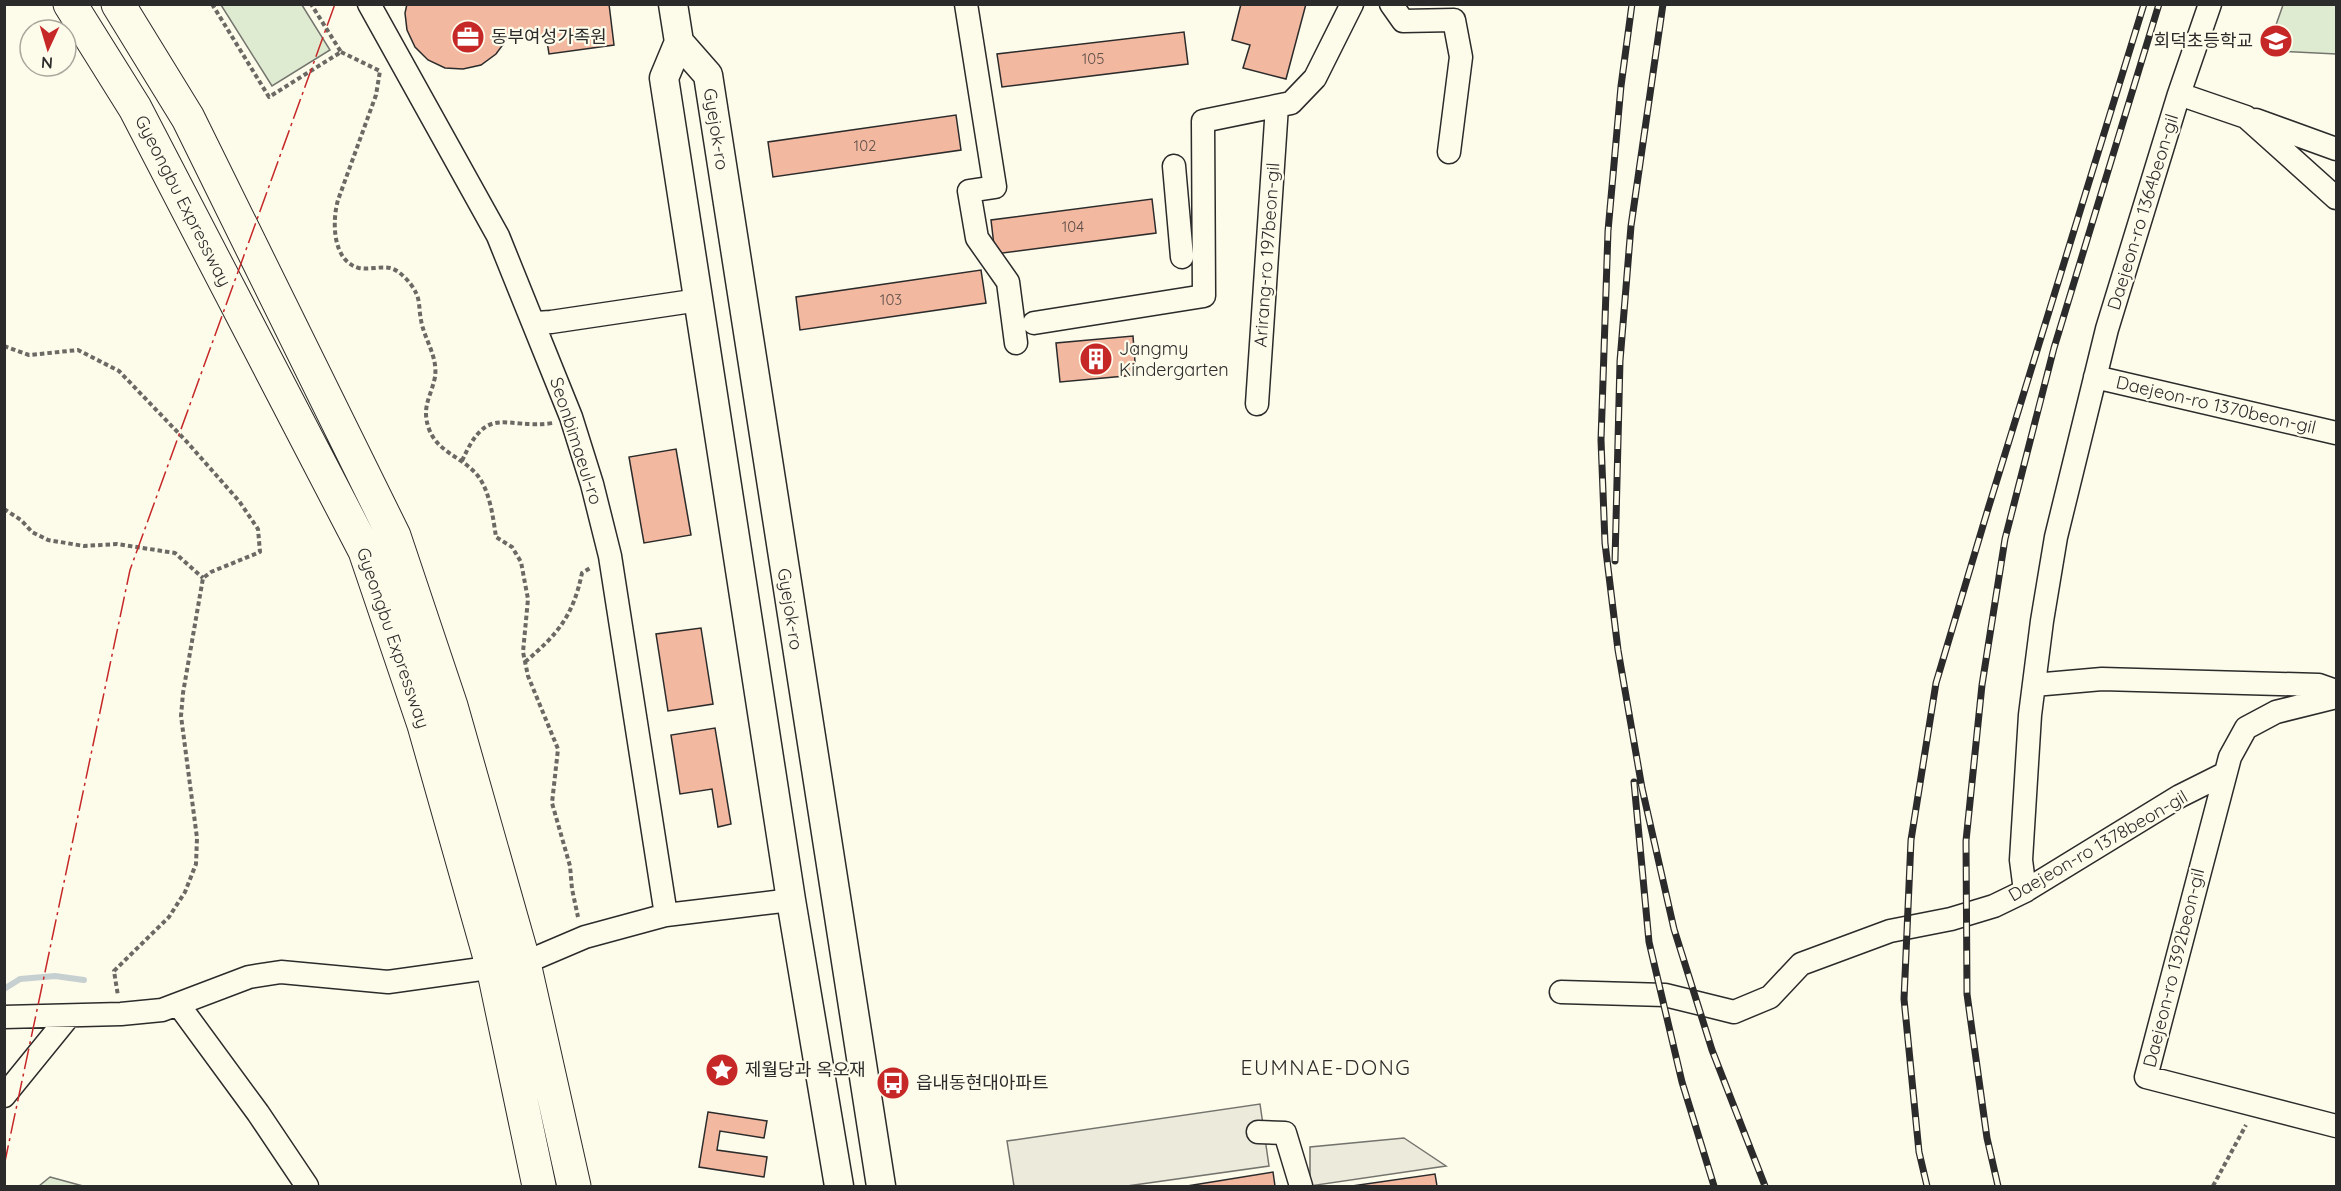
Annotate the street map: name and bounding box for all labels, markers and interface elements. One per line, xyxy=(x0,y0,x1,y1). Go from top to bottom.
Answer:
north arrow xyxy=(18,18,78,78)
office icon: 동부여성가족원 xyxy=(450,19,486,55)
school or university icon: 회덕초등학교 xyxy=(2258,23,2294,59)
place label: 동부여성가족원 xyxy=(491,25,607,48)
place label: 회덕초등학교 xyxy=(2154,29,2253,52)
house number: 105 xyxy=(1082,49,1104,68)
text: N xyxy=(40,53,54,73)
street label: Gyejok-ro xyxy=(699,86,734,172)
street label: Gyeongbu Expressway xyxy=(130,111,237,290)
street label: Daejeon-ro 1364beon-gil xyxy=(2102,111,2183,313)
house number: 102 xyxy=(854,136,876,155)
street label: Arirang-ro 197beon-gil xyxy=(1249,162,1284,348)
house number: 104 xyxy=(1062,217,1084,236)
house number: 103 xyxy=(880,290,902,309)
place label: Jangmy Kindergarten xyxy=(1119,337,1229,381)
building icon: Jangmy Kindergarten xyxy=(1078,341,1114,377)
street label: Daejeon-ro 1370beon-gil xyxy=(2114,370,2318,439)
street label: Seonbimaeul-ro xyxy=(545,374,608,507)
street label: Gyeongbu Expressway xyxy=(352,544,435,731)
street label: Gyejok-ro xyxy=(773,566,808,652)
street label: Daejeon-ro 1378beon-gil xyxy=(2004,785,2192,906)
street label: Daejeon-ro 1392beon-gil xyxy=(2138,866,2209,1070)
place icon: 제월당과 옥오재 xyxy=(704,1052,740,1088)
district label: EUMNAE-DONG xyxy=(1241,1054,1411,1080)
place label: 제월당과 옥오재 xyxy=(745,1058,866,1081)
bus stop icon: 읍내동현대아파트 xyxy=(875,1065,911,1101)
place label: 읍내동현대아파트 xyxy=(916,1071,1048,1094)

